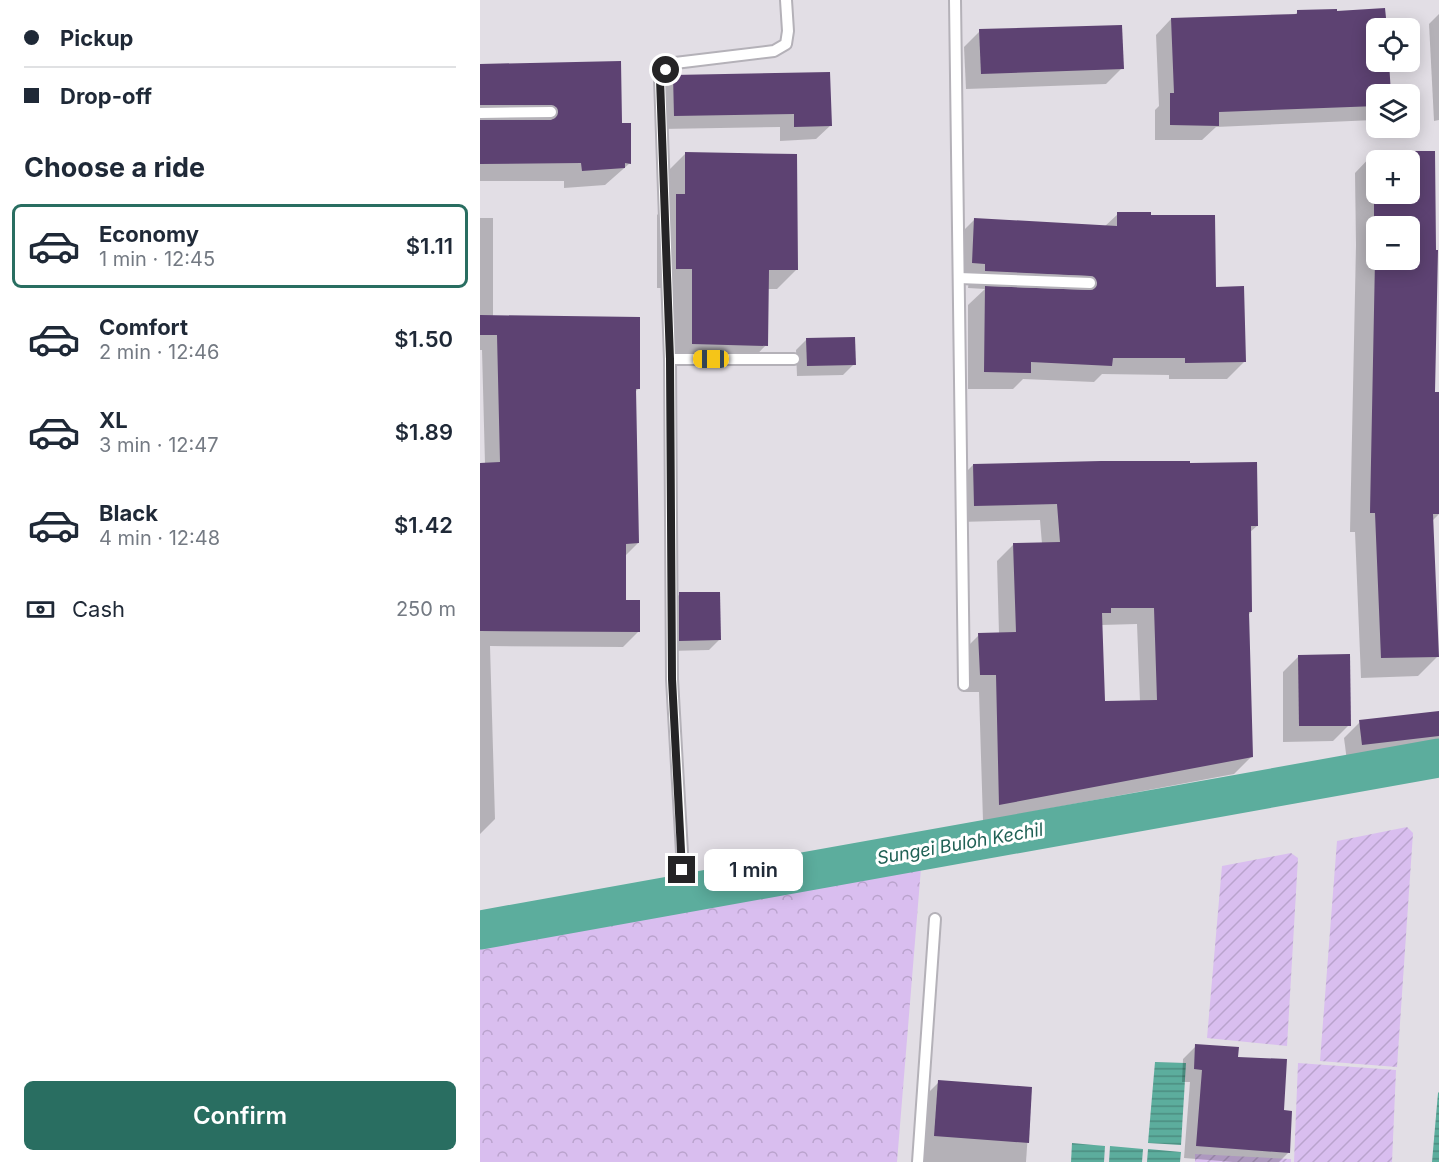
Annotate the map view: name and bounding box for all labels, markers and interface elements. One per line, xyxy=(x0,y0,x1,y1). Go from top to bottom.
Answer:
map controls xyxy=(1366,18,1420,270)
button: locate xyxy=(1366,18,1420,72)
text: Pickup xyxy=(60,25,134,51)
route start xyxy=(652,56,679,83)
text: Drop-off xyxy=(60,83,152,109)
button: layers xyxy=(1366,84,1420,138)
button: + xyxy=(1366,150,1420,204)
text: Choose a ride xyxy=(24,151,205,184)
button: − xyxy=(1366,216,1420,270)
icon: car xyxy=(27,219,81,273)
text: Economy xyxy=(99,221,199,247)
text: $1.11 xyxy=(406,233,453,259)
text: 1 min · 12:45 xyxy=(99,247,215,271)
icon: car xyxy=(27,312,81,366)
text: Comfort xyxy=(99,314,188,340)
text: $1.50 xyxy=(394,326,453,352)
text: 2 min · 12:46 xyxy=(99,340,219,364)
car xyxy=(693,350,729,368)
icon: car xyxy=(27,405,81,459)
text: XL xyxy=(99,407,128,433)
text: $1.89 xyxy=(395,419,453,445)
text: 3 min · 12:47 xyxy=(99,433,219,457)
icon: car xyxy=(27,498,81,552)
text: Black xyxy=(99,500,158,526)
text: $1.42 xyxy=(394,512,453,538)
text: 4 min · 12:48 xyxy=(99,526,220,550)
icon: cash xyxy=(24,593,57,626)
text: Cash xyxy=(72,596,125,622)
text: 250 m xyxy=(396,597,456,621)
water label: Sungei Buloh Kechil xyxy=(875,818,1045,868)
callout: 1 min xyxy=(703,849,802,891)
route end xyxy=(668,856,695,883)
text: 1 min xyxy=(729,858,778,882)
button: Confirm xyxy=(24,1081,456,1150)

